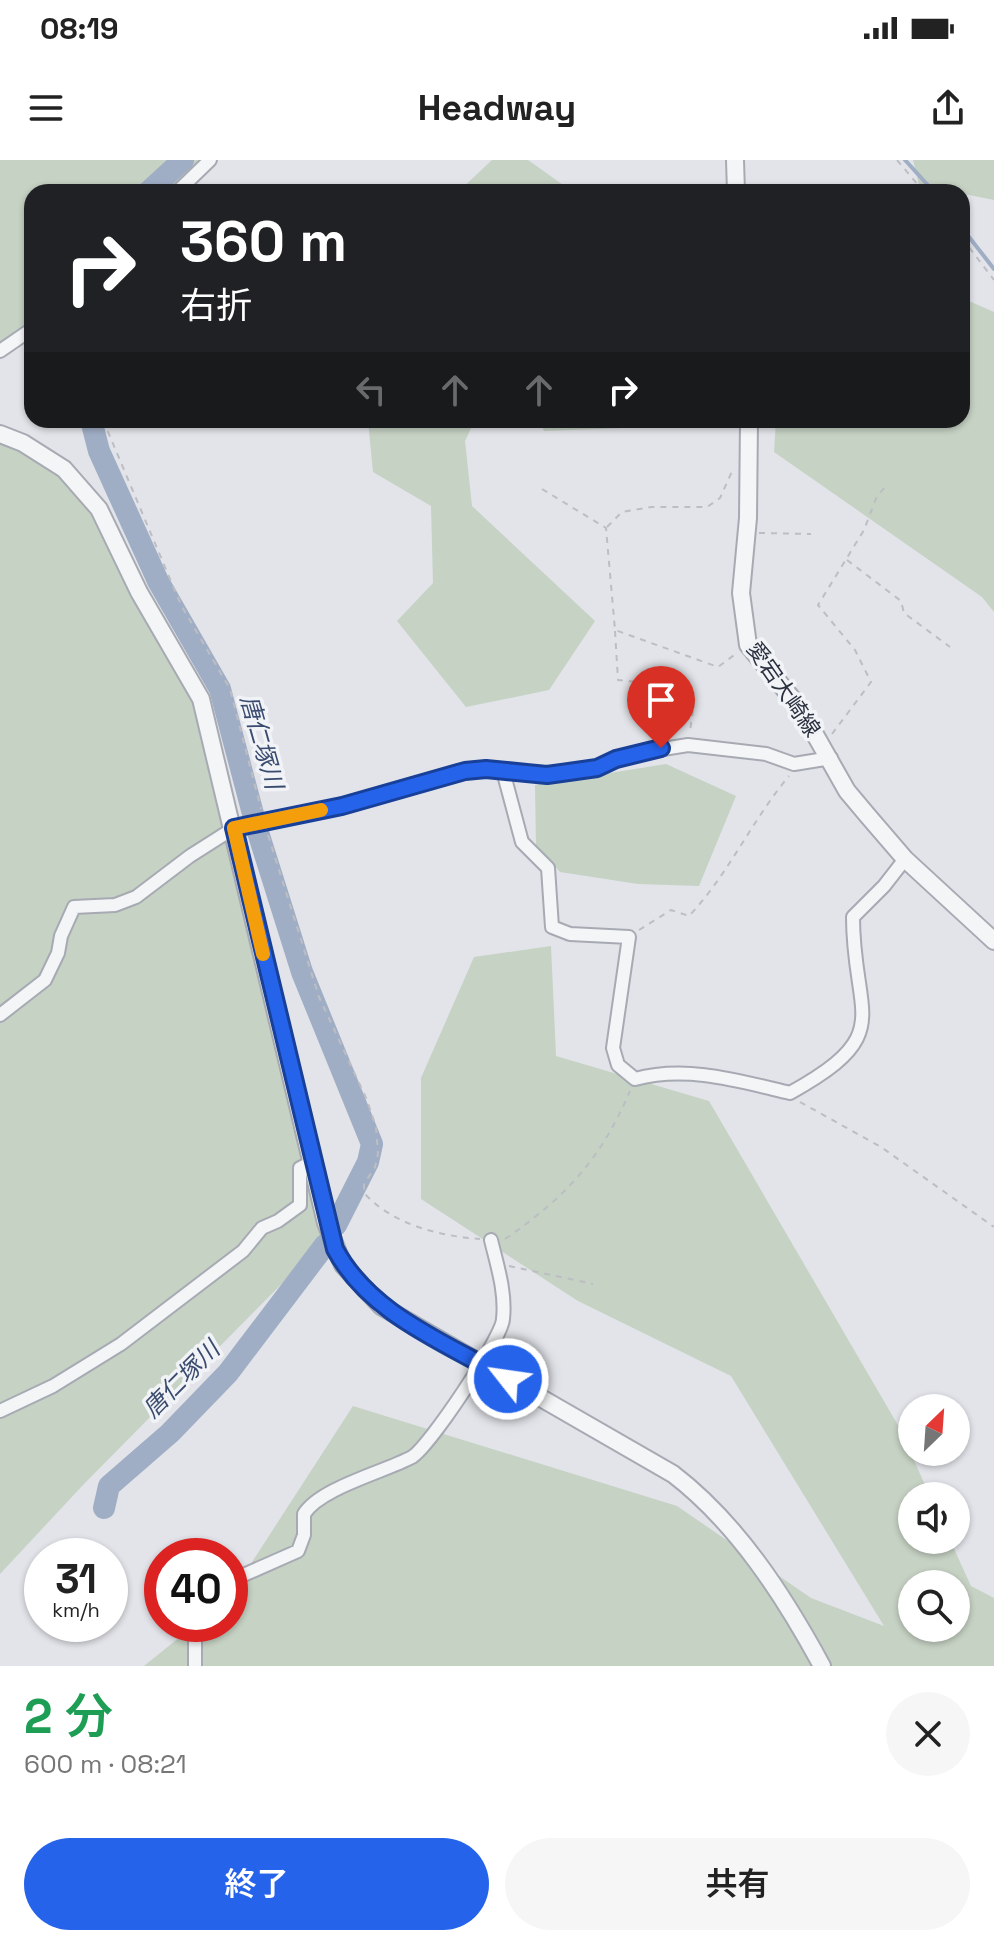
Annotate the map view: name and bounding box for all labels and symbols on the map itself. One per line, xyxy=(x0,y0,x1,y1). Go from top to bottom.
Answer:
street label: 愛宕大崎線 xyxy=(741,636,827,742)
pin xyxy=(627,666,695,748)
water label: 唐仁塚川 xyxy=(234,692,291,795)
water label: 唐仁塚川 xyxy=(136,1332,228,1424)
position arrow xyxy=(466,1337,550,1421)
north arrow xyxy=(898,1394,970,1466)
speed limit sign: 40 xyxy=(144,1538,248,1642)

